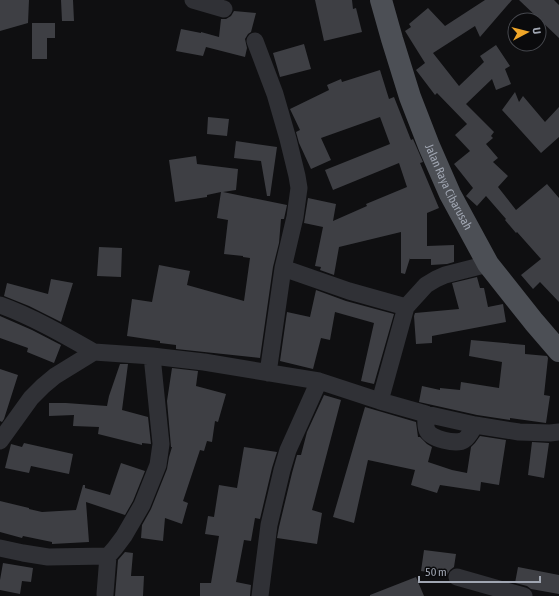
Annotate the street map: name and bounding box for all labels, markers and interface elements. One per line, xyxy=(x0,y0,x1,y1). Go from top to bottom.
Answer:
north arrow xyxy=(507,12,547,52)
text: U xyxy=(531,27,543,35)
street label: Jalan Raya Cibarusah xyxy=(422,142,475,232)
scale bar xyxy=(419,558,540,584)
text: 50 m xyxy=(425,565,447,579)

